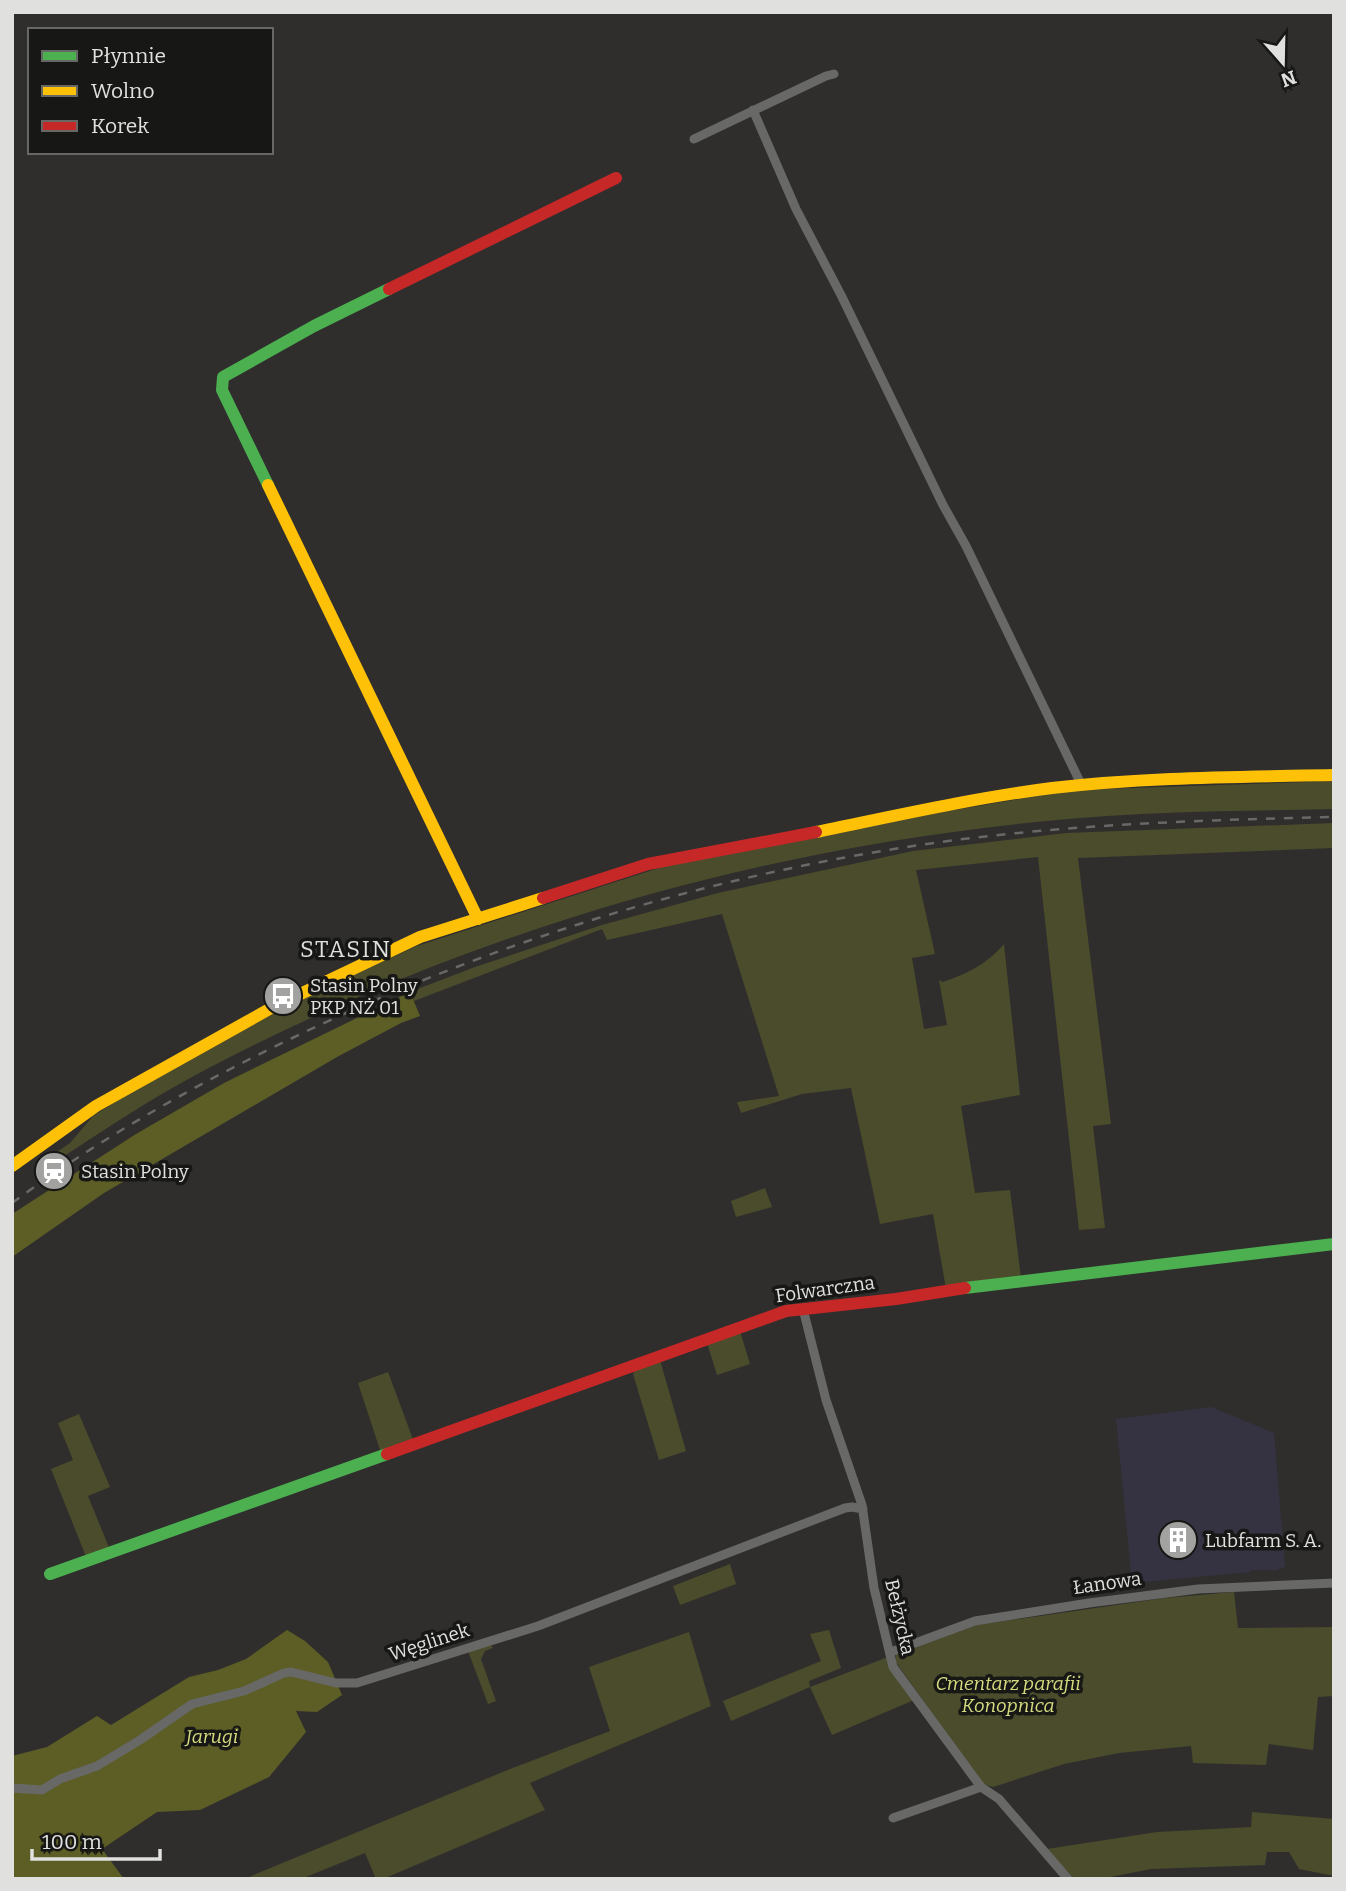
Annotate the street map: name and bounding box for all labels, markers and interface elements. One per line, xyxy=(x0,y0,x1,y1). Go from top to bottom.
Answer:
legend xyxy=(28,28,273,154)
north arrow xyxy=(1248,28,1318,98)
text: Płynnie xyxy=(91,43,166,69)
text: N xyxy=(1278,65,1299,92)
text: Wolno xyxy=(91,78,154,104)
text: Korek xyxy=(91,113,149,139)
district label: STASIN xyxy=(300,935,392,963)
place label: Stasin Polny PKP NŻ 01 xyxy=(310,974,419,1019)
bus stop icon: Stasin Polny PKP NŻ 01 xyxy=(262,975,304,1017)
station icon: Stasin Polny xyxy=(33,1150,75,1192)
place label: Stasin Polny xyxy=(81,1160,190,1183)
street label: Folwarczna xyxy=(774,1271,877,1307)
building icon: Lubfarm S. A. xyxy=(1157,1519,1199,1561)
place label: Lubfarm S. A. xyxy=(1205,1529,1321,1552)
street label: Łanowa xyxy=(1071,1567,1143,1599)
street label: Bełżycka xyxy=(880,1577,920,1658)
street label: Węglinek xyxy=(386,1618,472,1666)
park label: Cmentarz parafii Konopnica xyxy=(935,1672,1081,1717)
park label: Jarugi xyxy=(184,1725,238,1748)
scale bar xyxy=(32,1818,159,1862)
text: 100 m xyxy=(42,1829,102,1855)

